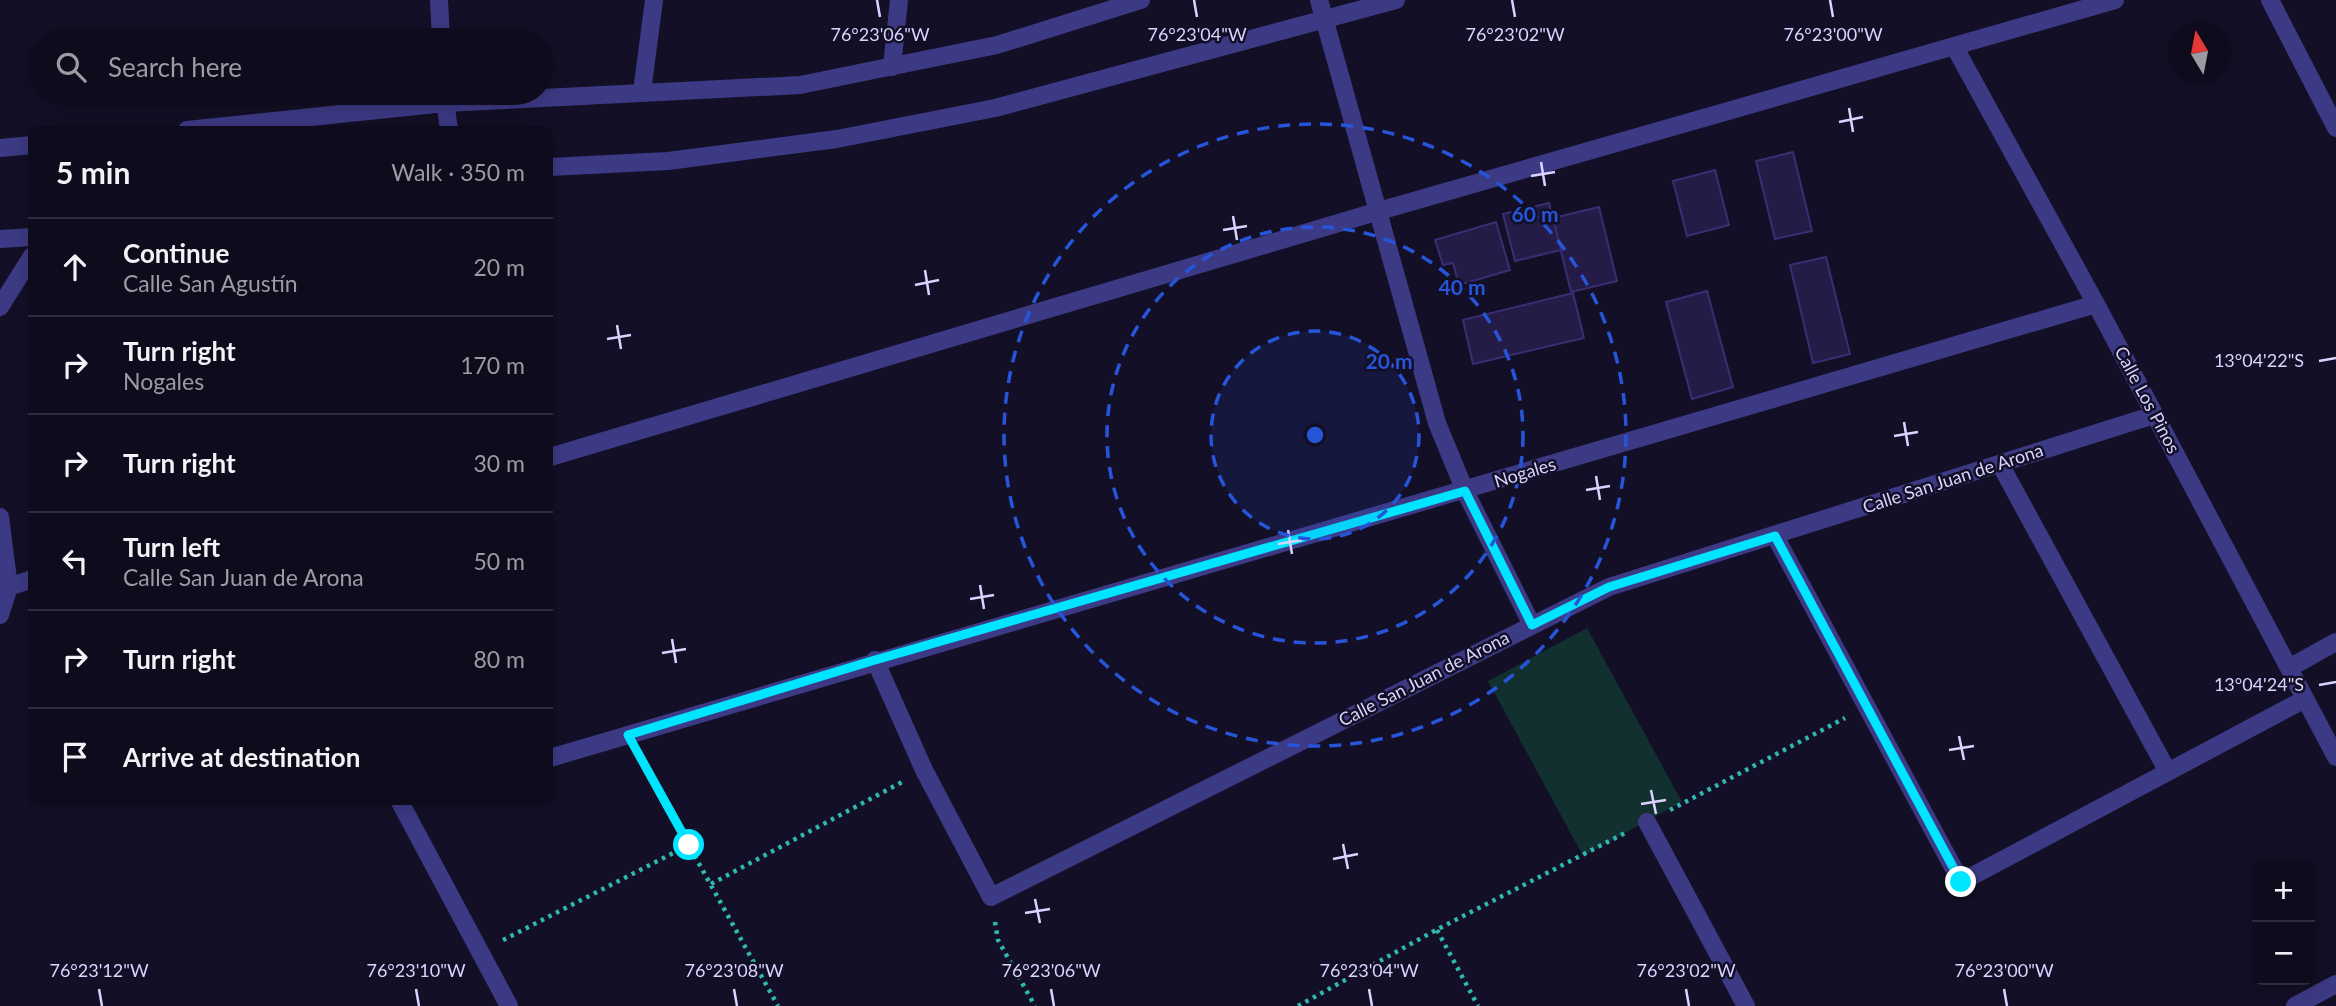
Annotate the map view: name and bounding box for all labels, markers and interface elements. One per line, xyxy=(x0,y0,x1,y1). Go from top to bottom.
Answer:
north arrow xyxy=(2168,21,2231,84)
text: 76°23'06"W xyxy=(830,23,930,45)
text: 76°23'04"W xyxy=(1147,23,1247,45)
text: 76°23'02"W xyxy=(1465,23,1565,45)
text: 76°23'00"W xyxy=(1783,23,1883,45)
search box xyxy=(28,28,553,105)
icon: search xyxy=(52,48,90,86)
text: Search here xyxy=(108,51,242,83)
text: 5 min xyxy=(56,154,130,190)
text: Walk · 350 m xyxy=(391,158,525,186)
text: 60 m xyxy=(1511,201,1559,226)
text: Continue xyxy=(123,237,229,269)
icon: ahead xyxy=(56,248,94,286)
text: 20 m xyxy=(474,253,525,281)
text: Calle San Agustín xyxy=(123,269,298,297)
text: 40 m xyxy=(1438,274,1486,299)
text: Turn right xyxy=(123,335,236,367)
street label: Calle Los Pinos xyxy=(2110,342,2185,457)
icon: right xyxy=(56,346,94,384)
text: 20 m xyxy=(1365,348,1413,373)
text: 13°04'22"S xyxy=(2214,349,2304,371)
text: 170 m xyxy=(460,351,525,379)
text: Nogales xyxy=(123,367,204,395)
centre of rings xyxy=(1303,423,1327,447)
street label: Calle San Juan de Arona xyxy=(1860,438,2046,518)
icon: right xyxy=(56,444,94,482)
text: Turn right xyxy=(123,447,236,479)
text: 30 m xyxy=(474,449,525,477)
street label: Nogales xyxy=(1491,452,1558,492)
text: Turn left xyxy=(123,531,220,563)
icon: left xyxy=(56,542,94,580)
text: 50 m xyxy=(474,547,525,575)
text: Calle San Juan de Arona xyxy=(123,563,364,591)
street label: Calle San Juan de Arona xyxy=(1335,626,1512,731)
icon: right xyxy=(56,640,94,678)
text: Turn right xyxy=(123,643,236,675)
text: 80 m xyxy=(474,645,525,673)
text: 13°04'24"S xyxy=(2214,673,2304,695)
icon: arrive xyxy=(56,738,94,776)
text: Arrive at destination xyxy=(123,741,360,773)
route start xyxy=(673,829,704,860)
map controls xyxy=(2252,859,2315,985)
button: + xyxy=(2252,859,2315,922)
route end xyxy=(1945,866,1976,897)
button: − xyxy=(2252,922,2315,985)
text: 76°23'12"W xyxy=(49,959,149,981)
text: 76°23'10"W xyxy=(366,959,466,981)
text: 76°23'08"W xyxy=(684,959,784,981)
text: 76°23'06"W xyxy=(1001,959,1101,981)
text: 76°23'04"W xyxy=(1319,959,1419,981)
text: 76°23'02"W xyxy=(1636,959,1736,981)
text: 76°23'00"W xyxy=(1954,959,2054,981)

